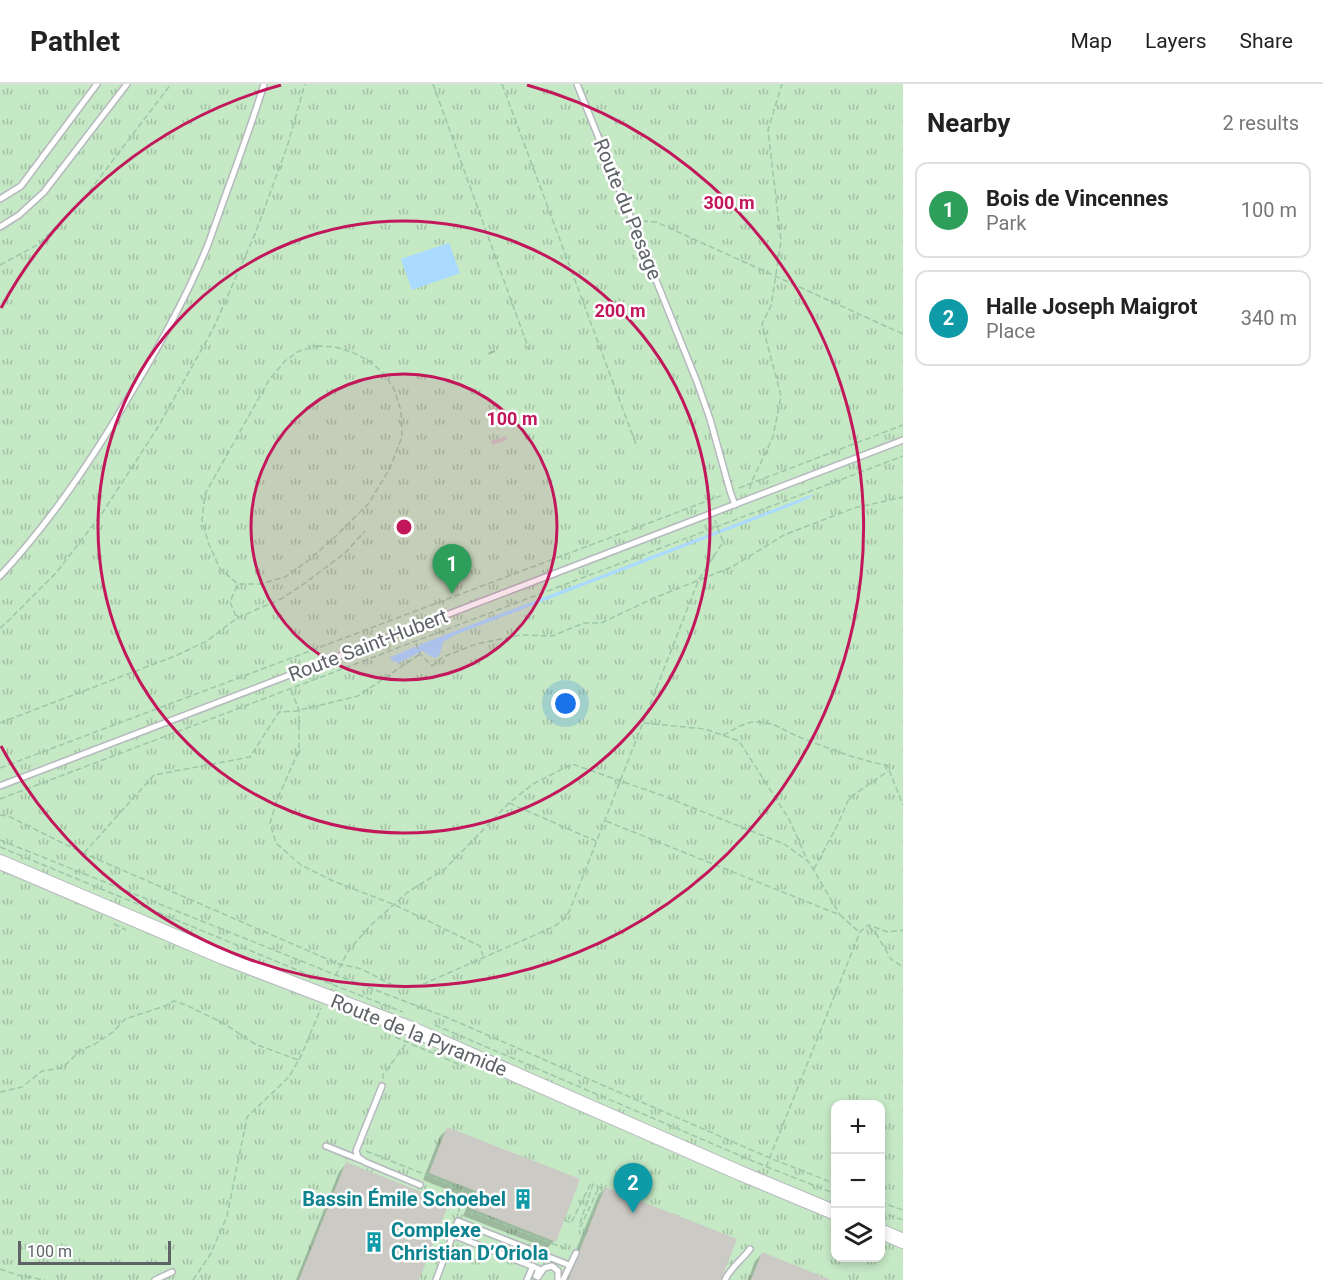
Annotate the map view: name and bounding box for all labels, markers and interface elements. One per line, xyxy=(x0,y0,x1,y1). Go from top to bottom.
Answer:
text: Pathlet xyxy=(30,25,120,58)
text: Map xyxy=(1070,29,1112,53)
text: Layers xyxy=(1145,29,1206,53)
text: Share xyxy=(1239,29,1293,53)
text: Nearby xyxy=(927,108,1010,138)
text: 2 results xyxy=(1223,111,1299,135)
street label: Route du Pesage xyxy=(589,135,667,283)
text: Bois de Vincennes xyxy=(986,186,1169,211)
text: 300 m xyxy=(703,192,755,213)
text: 1 xyxy=(943,198,954,222)
text: 100 m xyxy=(1241,198,1297,222)
text: Park xyxy=(986,211,1026,235)
text: Halle Joseph Maigrot xyxy=(986,294,1197,319)
text: 200 m xyxy=(594,300,646,321)
text: 2 xyxy=(943,306,954,330)
text: 340 m xyxy=(1241,306,1297,330)
text: Place xyxy=(986,319,1035,343)
text: 100 m xyxy=(486,408,538,429)
centre of rings xyxy=(394,517,414,537)
pin: 1 xyxy=(432,544,472,594)
street label: Route Saint-Hubert xyxy=(285,604,451,686)
your location xyxy=(551,689,580,718)
street label: Route de la Pyramide xyxy=(327,989,511,1081)
map controls xyxy=(831,1100,885,1262)
button: + xyxy=(831,1100,885,1154)
button: − xyxy=(831,1154,885,1208)
pin: 2 xyxy=(614,1164,652,1213)
place label: Bassin Émile Schoebel xyxy=(302,1187,506,1211)
building icon: Bassin Émile Schoebel xyxy=(511,1187,535,1211)
button: layers xyxy=(831,1208,885,1262)
place label: Complexe Christian D’Oriola xyxy=(391,1218,549,1265)
building icon: Complexe Christian D’Oriola xyxy=(362,1230,386,1254)
scale bar xyxy=(18,1238,171,1266)
text: 100 m xyxy=(27,1242,72,1261)

